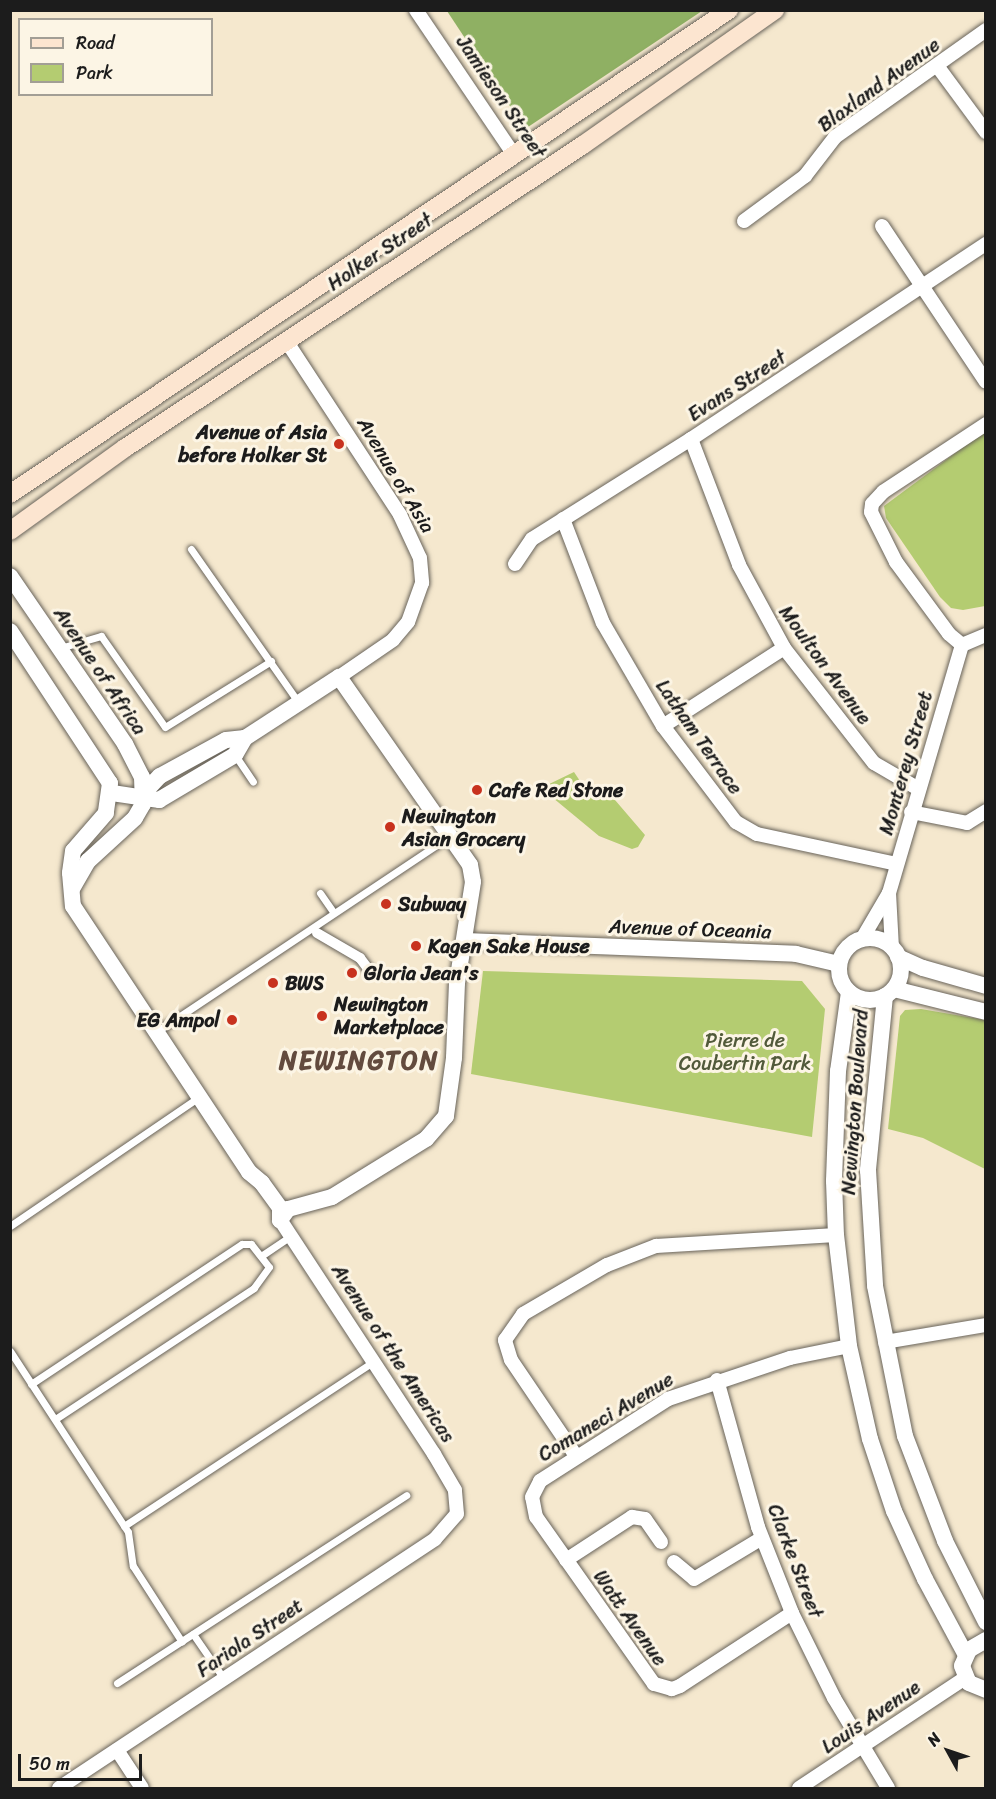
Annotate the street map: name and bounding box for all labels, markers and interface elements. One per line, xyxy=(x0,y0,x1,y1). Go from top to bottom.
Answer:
legend xyxy=(18,18,213,96)
text: Road xyxy=(76,27,115,59)
street label: Jamieson Street xyxy=(451,31,551,163)
street label: Blaxland Avenue xyxy=(813,33,945,137)
text: Park xyxy=(76,57,113,89)
street label: Holker Street xyxy=(323,208,437,296)
street label: Evans Street xyxy=(683,345,791,427)
street label: Avenue of Asia xyxy=(352,413,440,537)
place label: Avenue of Asia before Holker St xyxy=(178,420,327,467)
marker: Avenue of Asia before Holker St xyxy=(332,437,346,451)
street label: Moulton Avenue xyxy=(774,601,876,729)
street label: Avenue of Africa xyxy=(48,603,152,739)
street label: Latham Terrace xyxy=(651,675,747,799)
street label: Monterey Street xyxy=(874,689,938,837)
place label: Cafe Red Stone xyxy=(489,778,627,802)
marker: Cafe Red Stone xyxy=(470,783,484,797)
place label: Newington Asian Grocery xyxy=(402,804,526,851)
marker: Newington Asian Grocery xyxy=(383,820,397,834)
place label: Subway xyxy=(398,892,466,916)
marker: Subway xyxy=(379,897,393,911)
street label: Avenue of Oceania xyxy=(608,914,772,944)
place label: Kagen Sake House xyxy=(428,934,589,958)
marker: Kagen Sake House xyxy=(409,939,423,953)
place label: Gloria Jean's xyxy=(364,961,478,985)
marker: Gloria Jean's xyxy=(345,966,359,980)
place label: BWS xyxy=(285,971,324,995)
marker: BWS xyxy=(266,976,280,990)
place label: Newington Marketplace xyxy=(334,993,444,1040)
place label: EG Ampol xyxy=(136,1008,220,1032)
street label: Newington Boulevard xyxy=(837,1008,873,1196)
marker: Newington Marketplace xyxy=(315,1009,329,1023)
marker: EG Ampol xyxy=(225,1013,239,1027)
park label: Pierre de Coubertin Park xyxy=(679,1028,811,1075)
district label: NEWINGTON xyxy=(280,1045,438,1077)
street label: Avenue of the Americas xyxy=(326,1259,460,1447)
street label: Comaneci Avenue xyxy=(534,1367,678,1467)
street label: Clarke Street xyxy=(762,1500,828,1622)
street label: Watt Avenue xyxy=(588,1566,672,1670)
street label: Fariola Street xyxy=(192,1593,308,1683)
street label: Louis Avenue xyxy=(817,1675,925,1759)
north arrow xyxy=(918,1721,978,1781)
text: N xyxy=(919,1726,949,1753)
scale bar xyxy=(21,1742,146,1780)
text: 50 m xyxy=(29,1748,70,1780)

